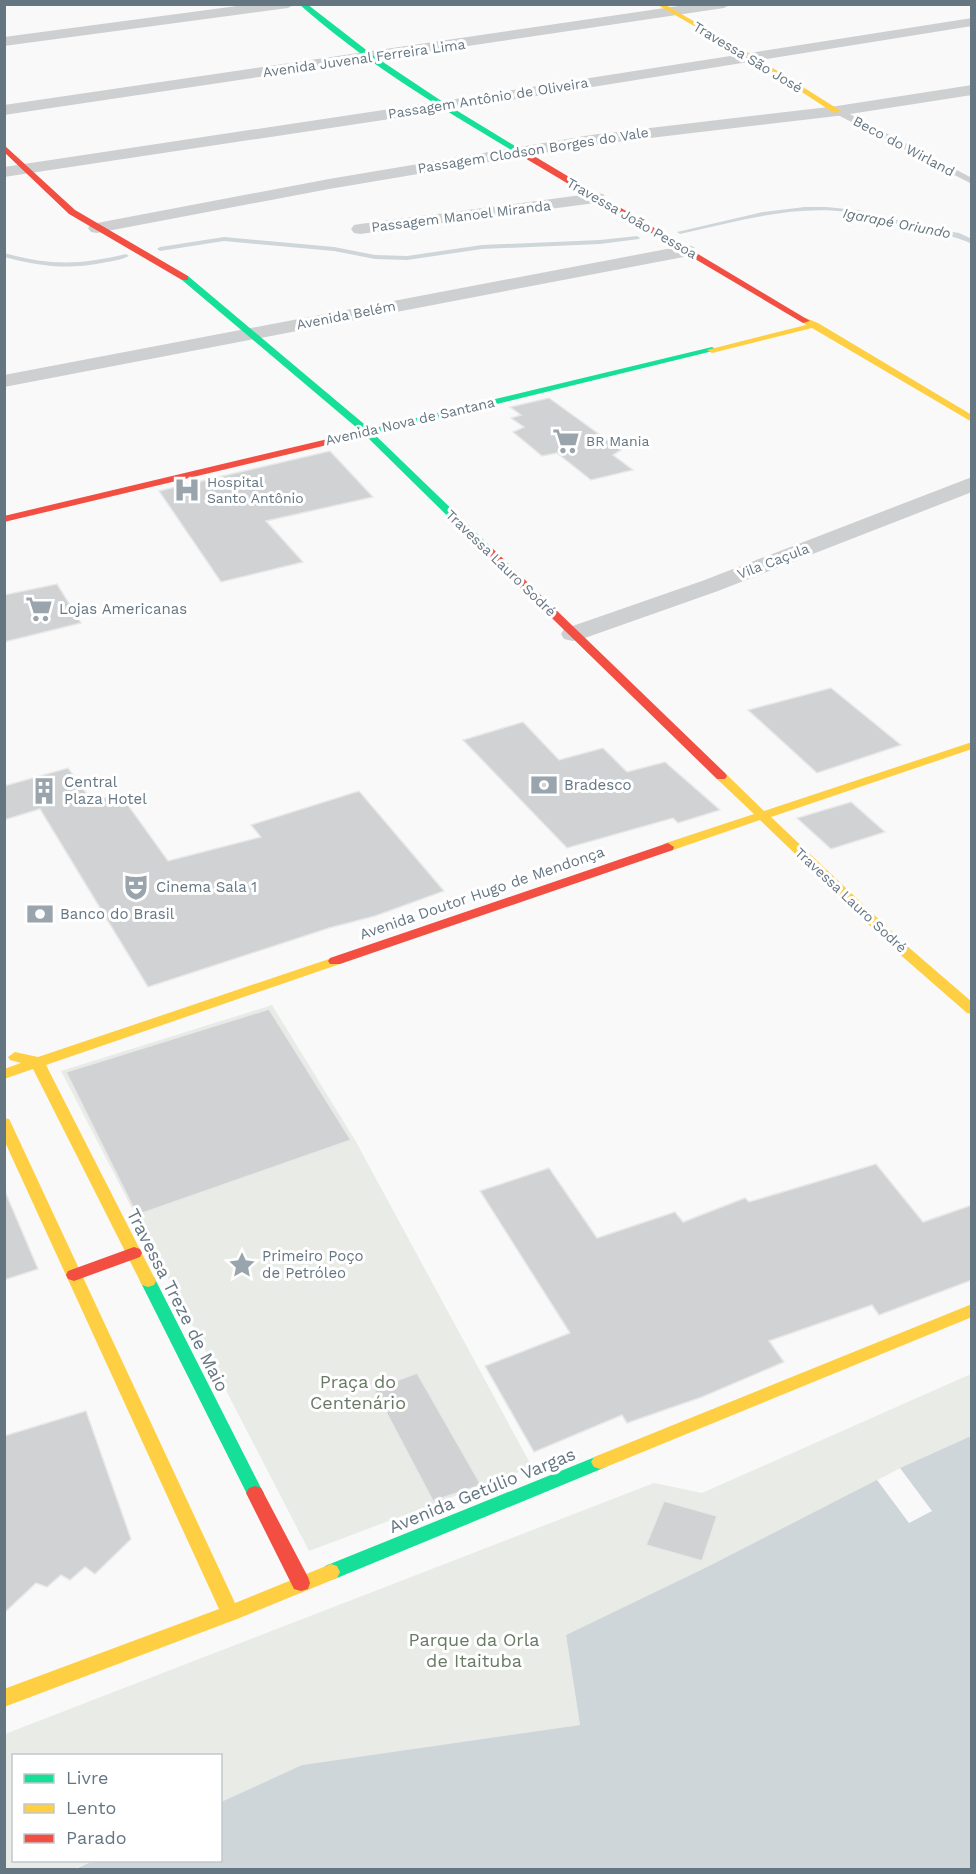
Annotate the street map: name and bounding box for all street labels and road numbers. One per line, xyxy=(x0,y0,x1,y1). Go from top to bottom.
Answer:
street label: Travessa São José xyxy=(691,18,805,96)
street label: Avenida Juvenal Ferreira Lima xyxy=(262,36,466,80)
street label: Passagem Antônio de Oliveira xyxy=(387,74,589,122)
street label: Beco do Wirland xyxy=(851,113,957,179)
street label: Passagem Clodson Borges do Vale xyxy=(416,124,650,176)
street label: Travessa João Pessoa xyxy=(564,174,700,262)
street label: Passagem Manoel Miranda xyxy=(370,197,552,235)
street label: Avenida Belém xyxy=(295,298,397,332)
street label: Avenida Nova de Santana xyxy=(324,394,496,448)
street label: Travessa Lauro Sodré xyxy=(443,506,559,620)
street label: Vila Caçula xyxy=(735,540,811,582)
street label: Avenida Doutor Hugo de Mendonça xyxy=(357,842,607,943)
street label: Travessa Lauro Sodré xyxy=(792,844,910,956)
street label: Travessa Treze de Maio xyxy=(123,1205,233,1395)
street label: Avenida Getúlio Vargas xyxy=(386,1443,578,1537)

